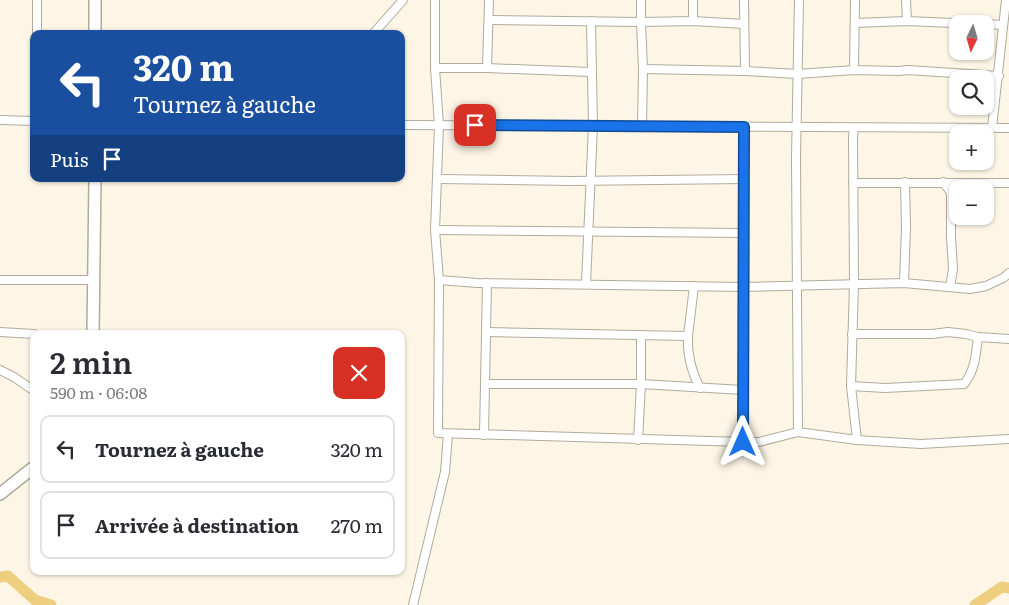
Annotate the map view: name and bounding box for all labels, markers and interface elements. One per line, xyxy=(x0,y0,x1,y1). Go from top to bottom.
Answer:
north arrow xyxy=(949,15,994,60)
map controls xyxy=(949,15,994,225)
text: 320 m xyxy=(133,40,234,92)
icon: left xyxy=(50,50,115,115)
button: search xyxy=(949,70,994,115)
text: Tournez à gauche xyxy=(133,87,316,120)
pin xyxy=(454,104,496,146)
icon: arrive xyxy=(461,111,489,139)
button: + xyxy=(949,125,994,170)
text: Puis xyxy=(50,145,88,173)
icon: arrive xyxy=(98,145,126,173)
button: − xyxy=(949,180,994,225)
text: 2 min xyxy=(50,339,132,383)
button: close xyxy=(333,347,385,399)
text: 590 m · 06:08 xyxy=(50,380,147,404)
position arrow xyxy=(716,415,768,467)
icon: left xyxy=(52,435,80,463)
text: Tournez à gauche xyxy=(95,435,264,463)
text: 320 m xyxy=(330,435,383,463)
icon: arrive xyxy=(52,511,80,539)
text: Arrivée à destination xyxy=(95,511,299,539)
text: 270 m xyxy=(331,511,383,539)

